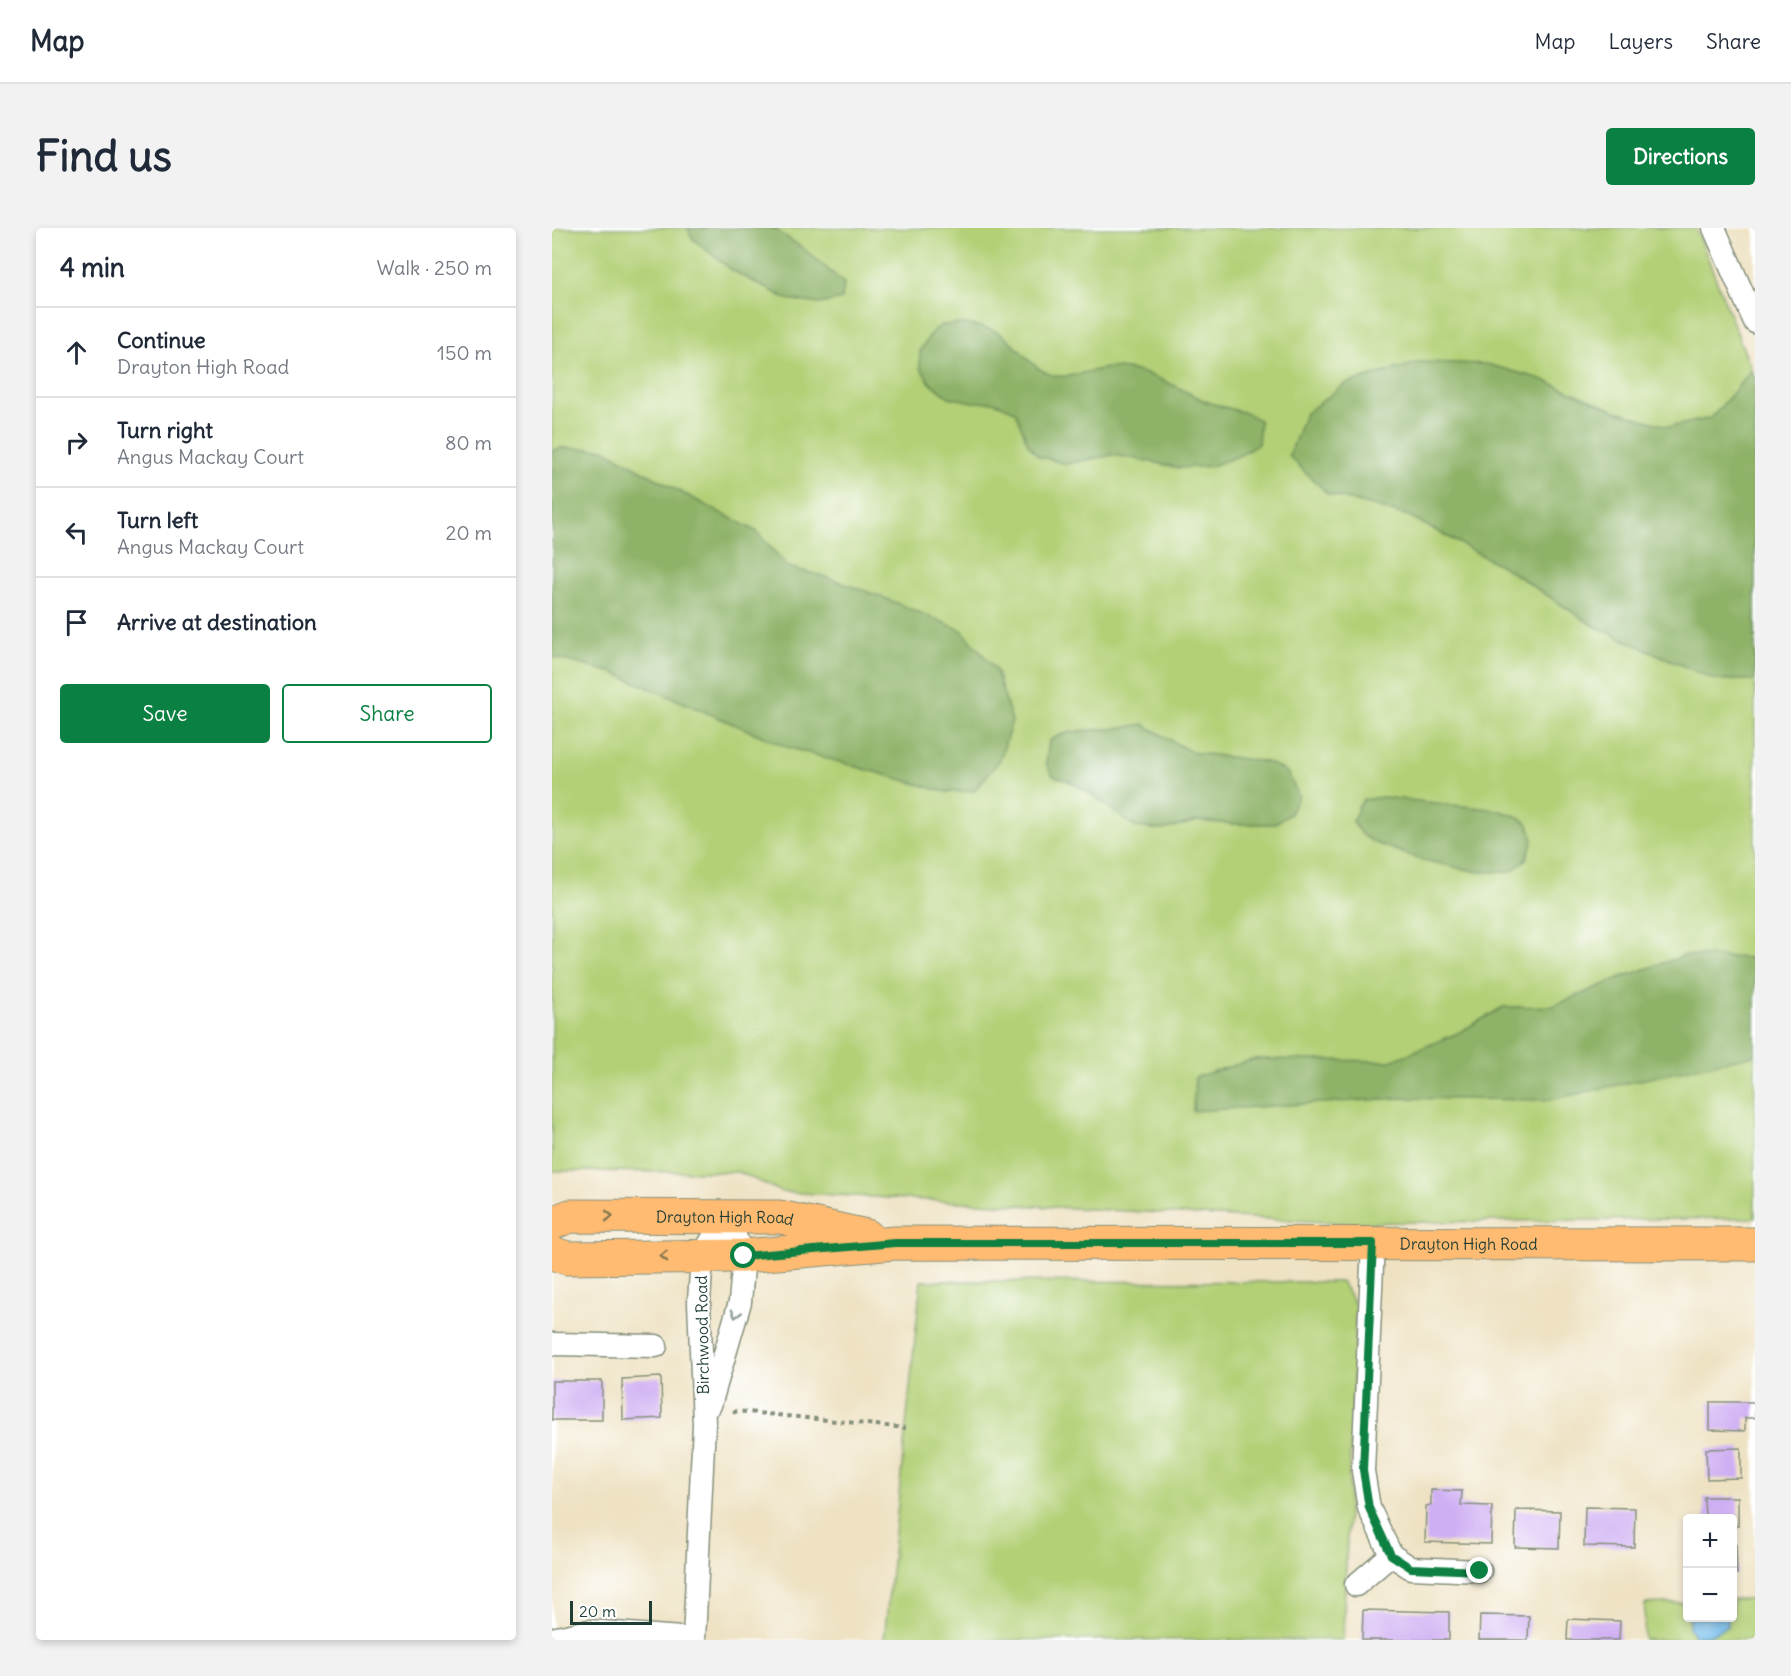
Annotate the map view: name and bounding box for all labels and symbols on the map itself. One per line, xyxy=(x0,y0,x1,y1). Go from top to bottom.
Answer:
street label: Drayton High Road xyxy=(656,1206,796,1230)
one-way arrow xyxy=(605,1210,614,1222)
street label: Drayton High Road xyxy=(1400,1234,1538,1254)
route start xyxy=(730,1242,756,1268)
one-way arrow xyxy=(660,1250,669,1263)
street label: Birchwood Road xyxy=(691,1275,713,1395)
one-way arrow xyxy=(731,1308,743,1319)
route end xyxy=(1466,1557,1492,1583)
scale bar xyxy=(570,1598,652,1626)

